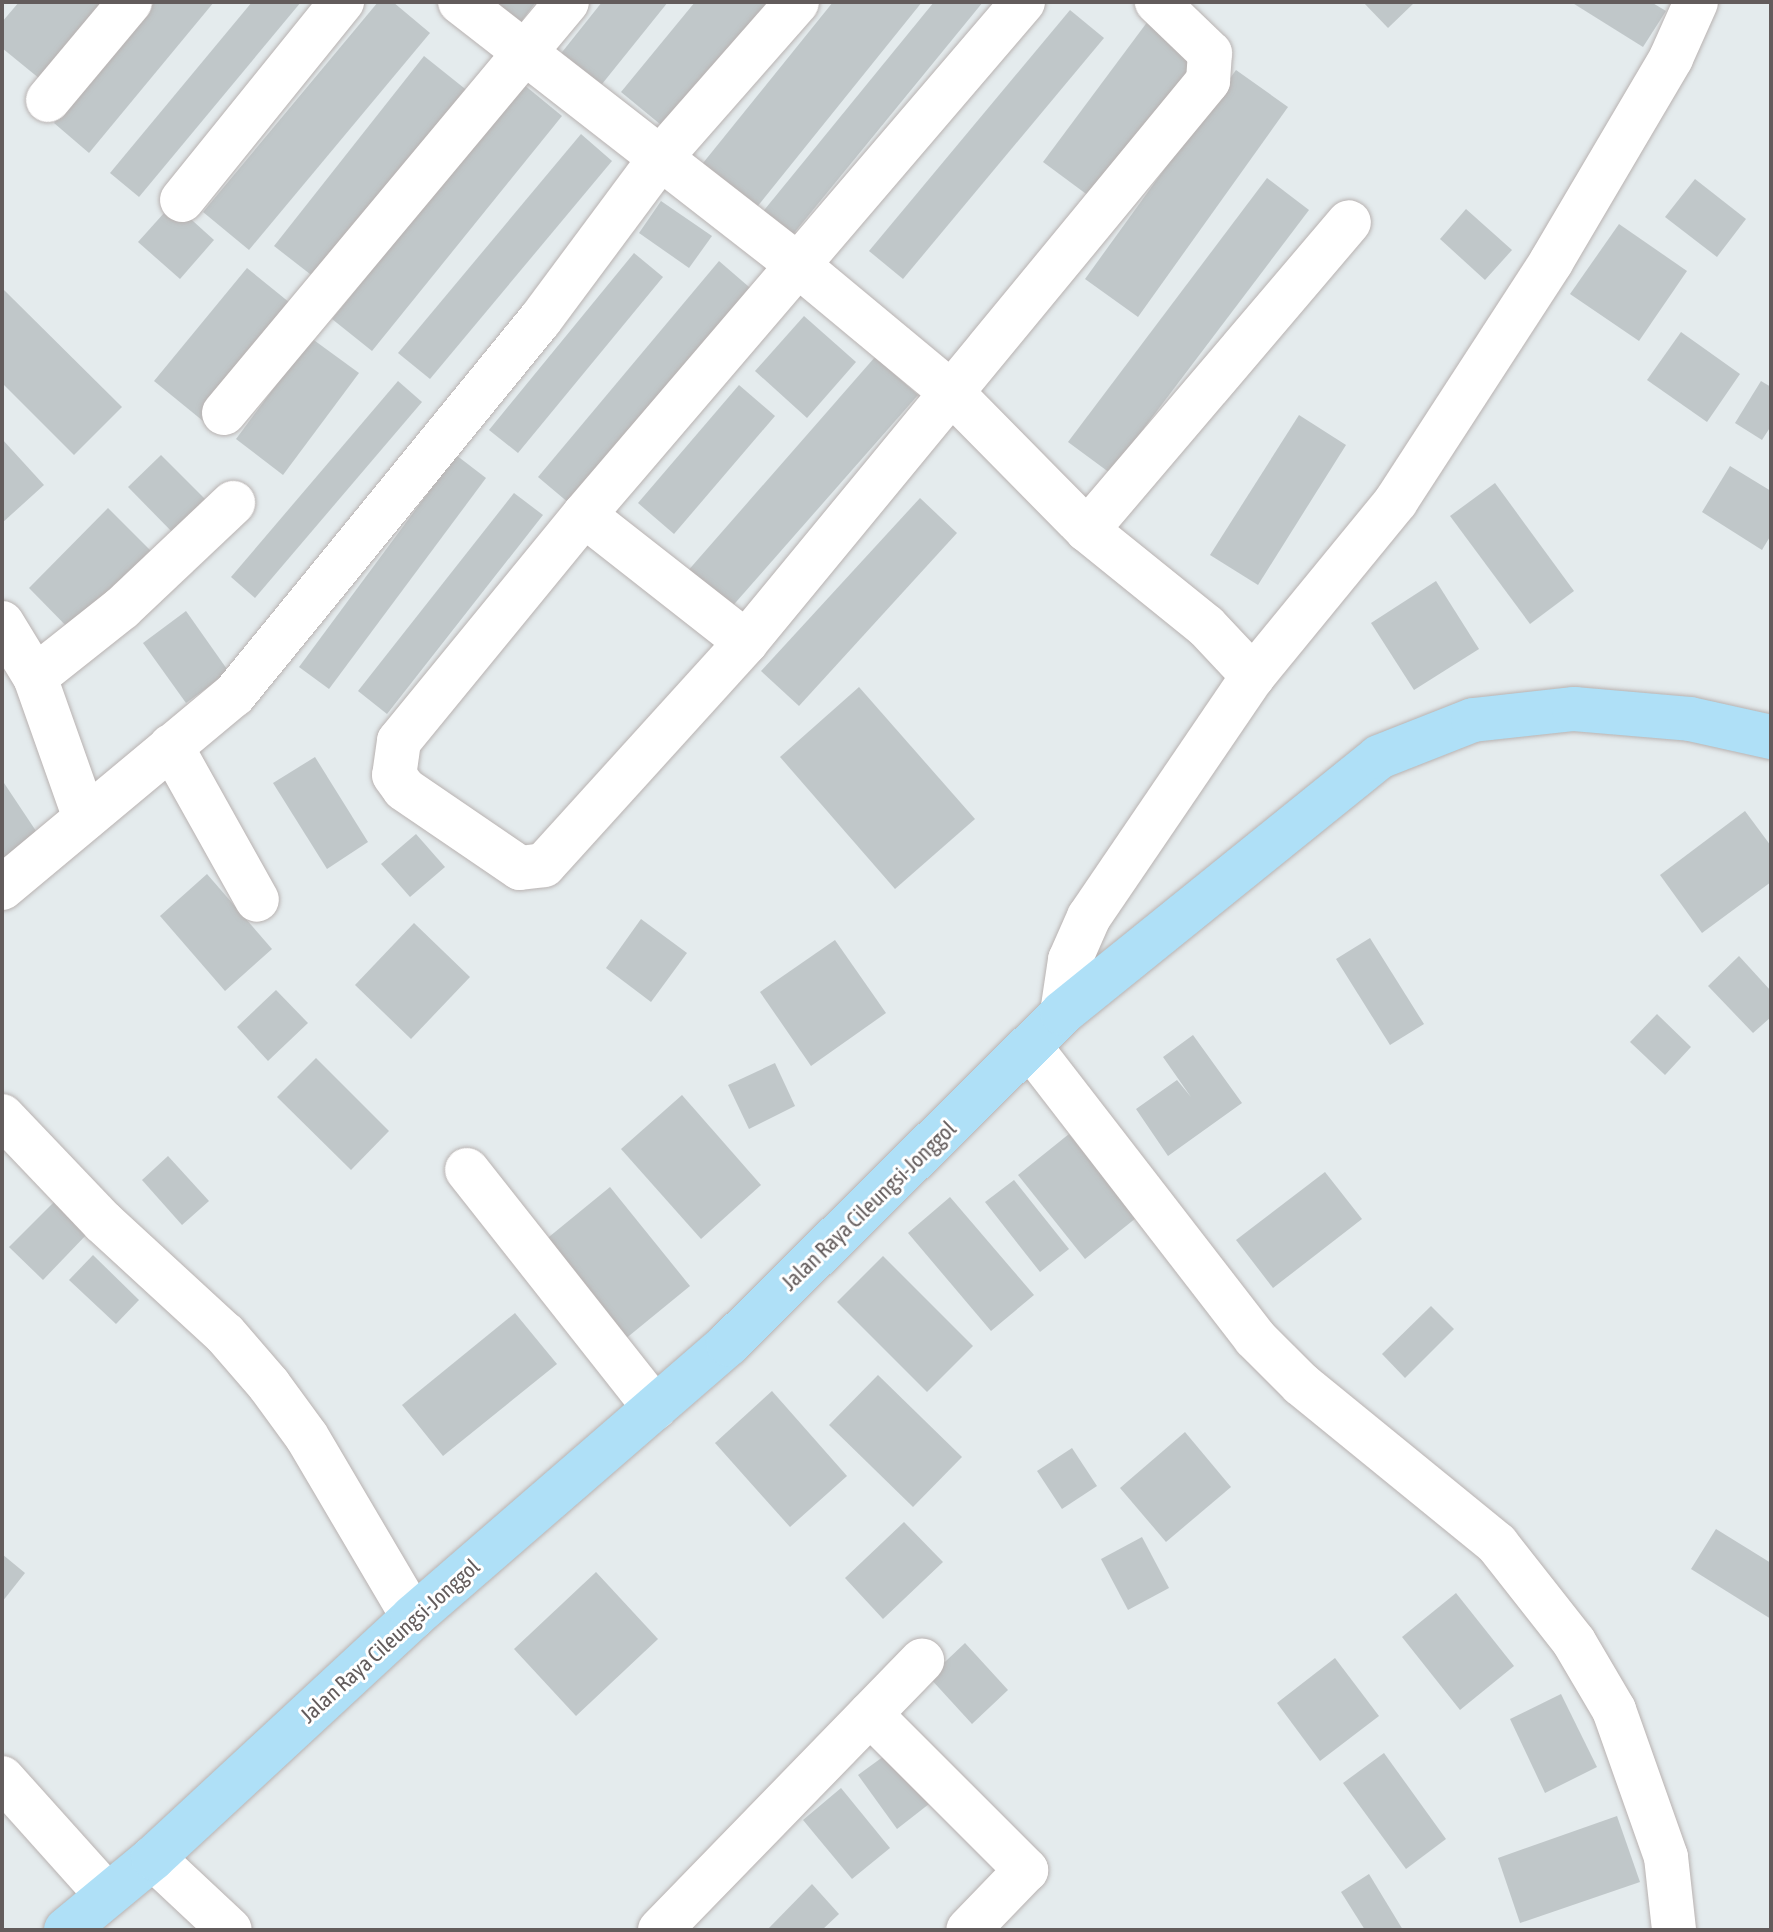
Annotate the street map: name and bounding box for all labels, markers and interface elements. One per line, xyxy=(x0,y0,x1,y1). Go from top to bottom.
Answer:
street label: Jalan Raya Cileungsi-Jonggol xyxy=(776,1116,962,1296)
street label: Jalan Raya Cileungsi-Jonggol xyxy=(295,1553,485,1729)

